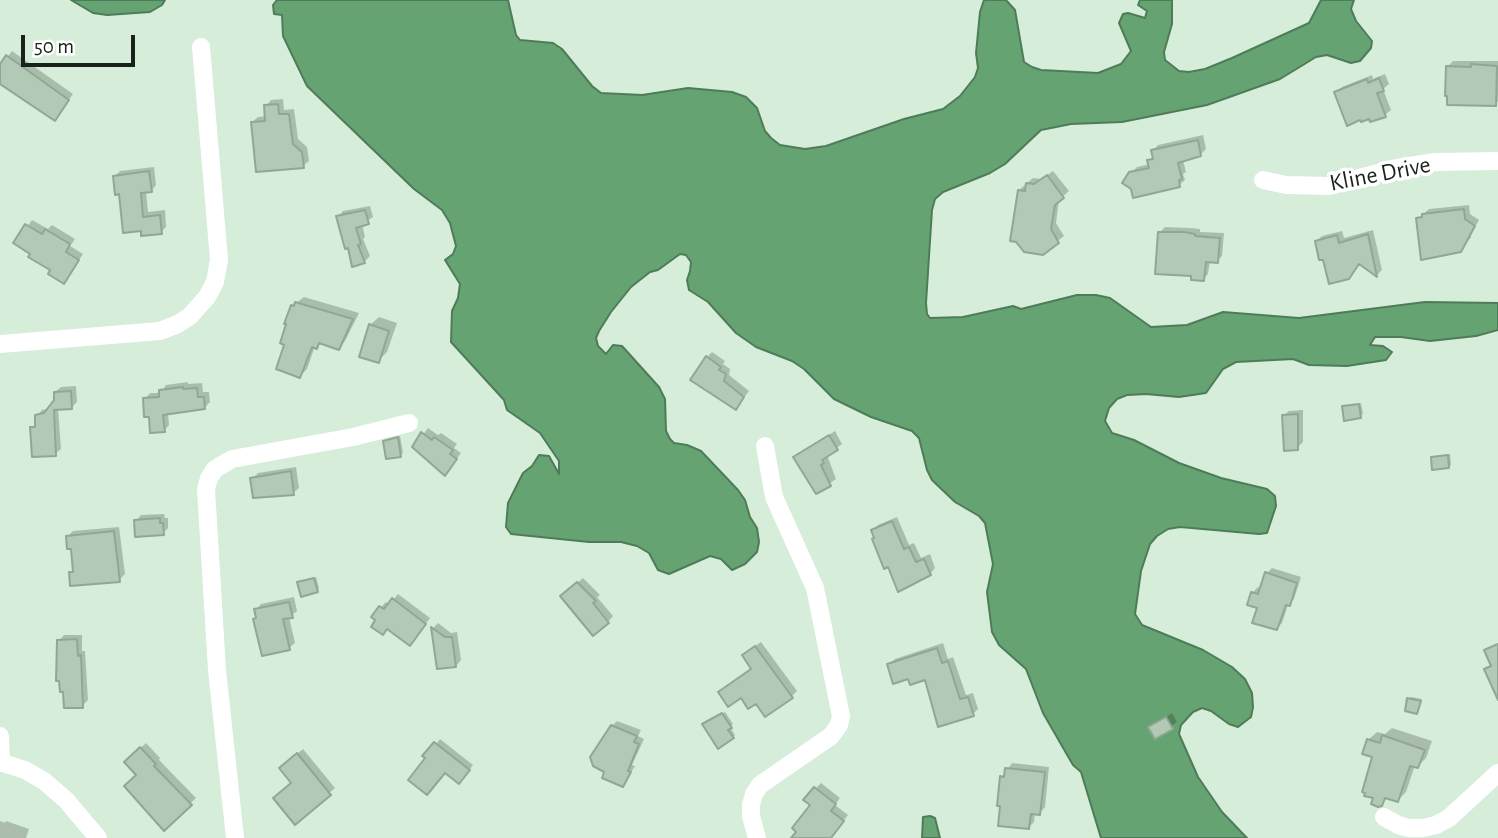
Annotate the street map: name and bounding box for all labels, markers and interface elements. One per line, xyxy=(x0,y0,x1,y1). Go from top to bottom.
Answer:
scale bar xyxy=(24,21,138,65)
text: 50 m xyxy=(34,36,74,57)
street label: Kline Drive xyxy=(1327,150,1433,198)

